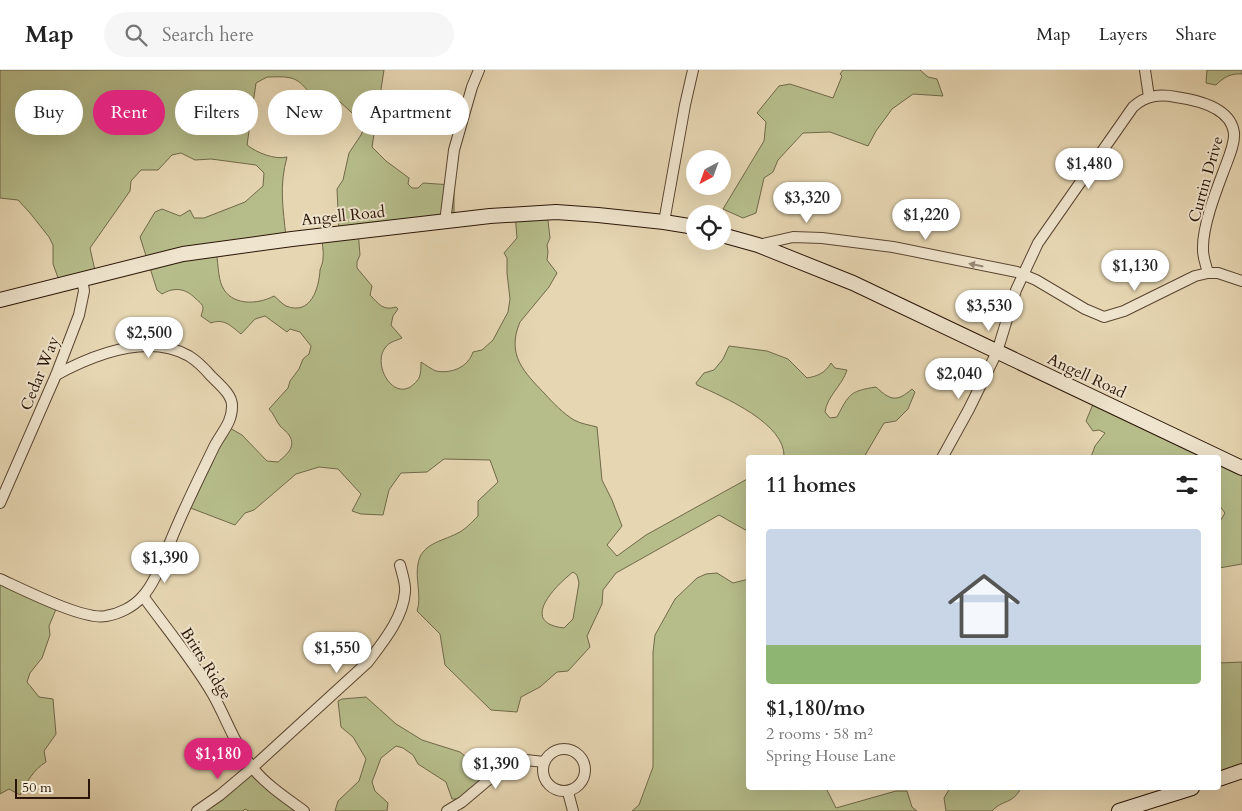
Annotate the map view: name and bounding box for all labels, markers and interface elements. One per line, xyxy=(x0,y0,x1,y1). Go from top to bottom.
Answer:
search box xyxy=(104,12,454,57)
text: Map xyxy=(25,18,74,51)
icon: search xyxy=(122,21,150,49)
text: Search here xyxy=(162,22,254,48)
text: Map xyxy=(1036,22,1071,47)
text: Layers xyxy=(1099,22,1148,47)
text: Share xyxy=(1176,22,1217,47)
chip: Buy xyxy=(15,90,83,135)
chip: Rent xyxy=(93,90,165,135)
chip: Filters xyxy=(175,90,258,135)
chip: New xyxy=(268,90,342,135)
chip: Apartment xyxy=(352,90,469,135)
street label: Curtin Drive xyxy=(1183,134,1229,225)
pin: $1,480 xyxy=(1048,148,1130,190)
north arrow xyxy=(686,150,731,195)
map controls xyxy=(686,150,731,250)
text: $1,480 xyxy=(1066,153,1112,175)
pin: $3,320 xyxy=(766,182,848,224)
text: $3,320 xyxy=(784,187,830,209)
pin: $1,220 xyxy=(885,198,967,241)
street label: Angell Road xyxy=(300,201,387,231)
text: $1,220 xyxy=(903,204,949,226)
button: locate xyxy=(686,205,731,250)
pin: $1,130 xyxy=(1094,250,1176,292)
text: $1,130 xyxy=(1112,255,1158,277)
one-way arrow xyxy=(968,260,984,268)
pin: $3,530 xyxy=(948,290,1030,332)
text: $3,530 xyxy=(966,295,1012,317)
pin: $2,500 xyxy=(108,316,190,359)
text: $2,500 xyxy=(126,322,172,344)
street label: Cedar Way xyxy=(15,333,65,414)
street label: Angell Road xyxy=(1044,348,1130,404)
pin: $2,040 xyxy=(918,358,1000,400)
text: $2,040 xyxy=(936,363,982,385)
text: 11 homes xyxy=(766,471,856,500)
icon: filters xyxy=(1173,471,1201,499)
pin: $1,390 xyxy=(124,542,206,584)
text: $1,390 xyxy=(142,547,188,569)
icon: home xyxy=(939,561,1029,651)
street label: Britts Ridge xyxy=(175,623,237,704)
pin: $1,550 xyxy=(296,632,378,674)
text: $1,550 xyxy=(314,637,360,659)
text: $1,180/mo xyxy=(766,694,865,723)
text: 2 rooms · 58 m² xyxy=(766,723,873,745)
pin: $1,180 xyxy=(177,738,259,780)
text: $1,180 xyxy=(195,743,241,765)
text: Spring House Lane xyxy=(766,745,896,767)
pin: $1,390 xyxy=(455,748,537,790)
text: $1,390 xyxy=(473,753,519,775)
scale bar xyxy=(15,776,90,799)
text: 50 m xyxy=(22,778,52,797)

